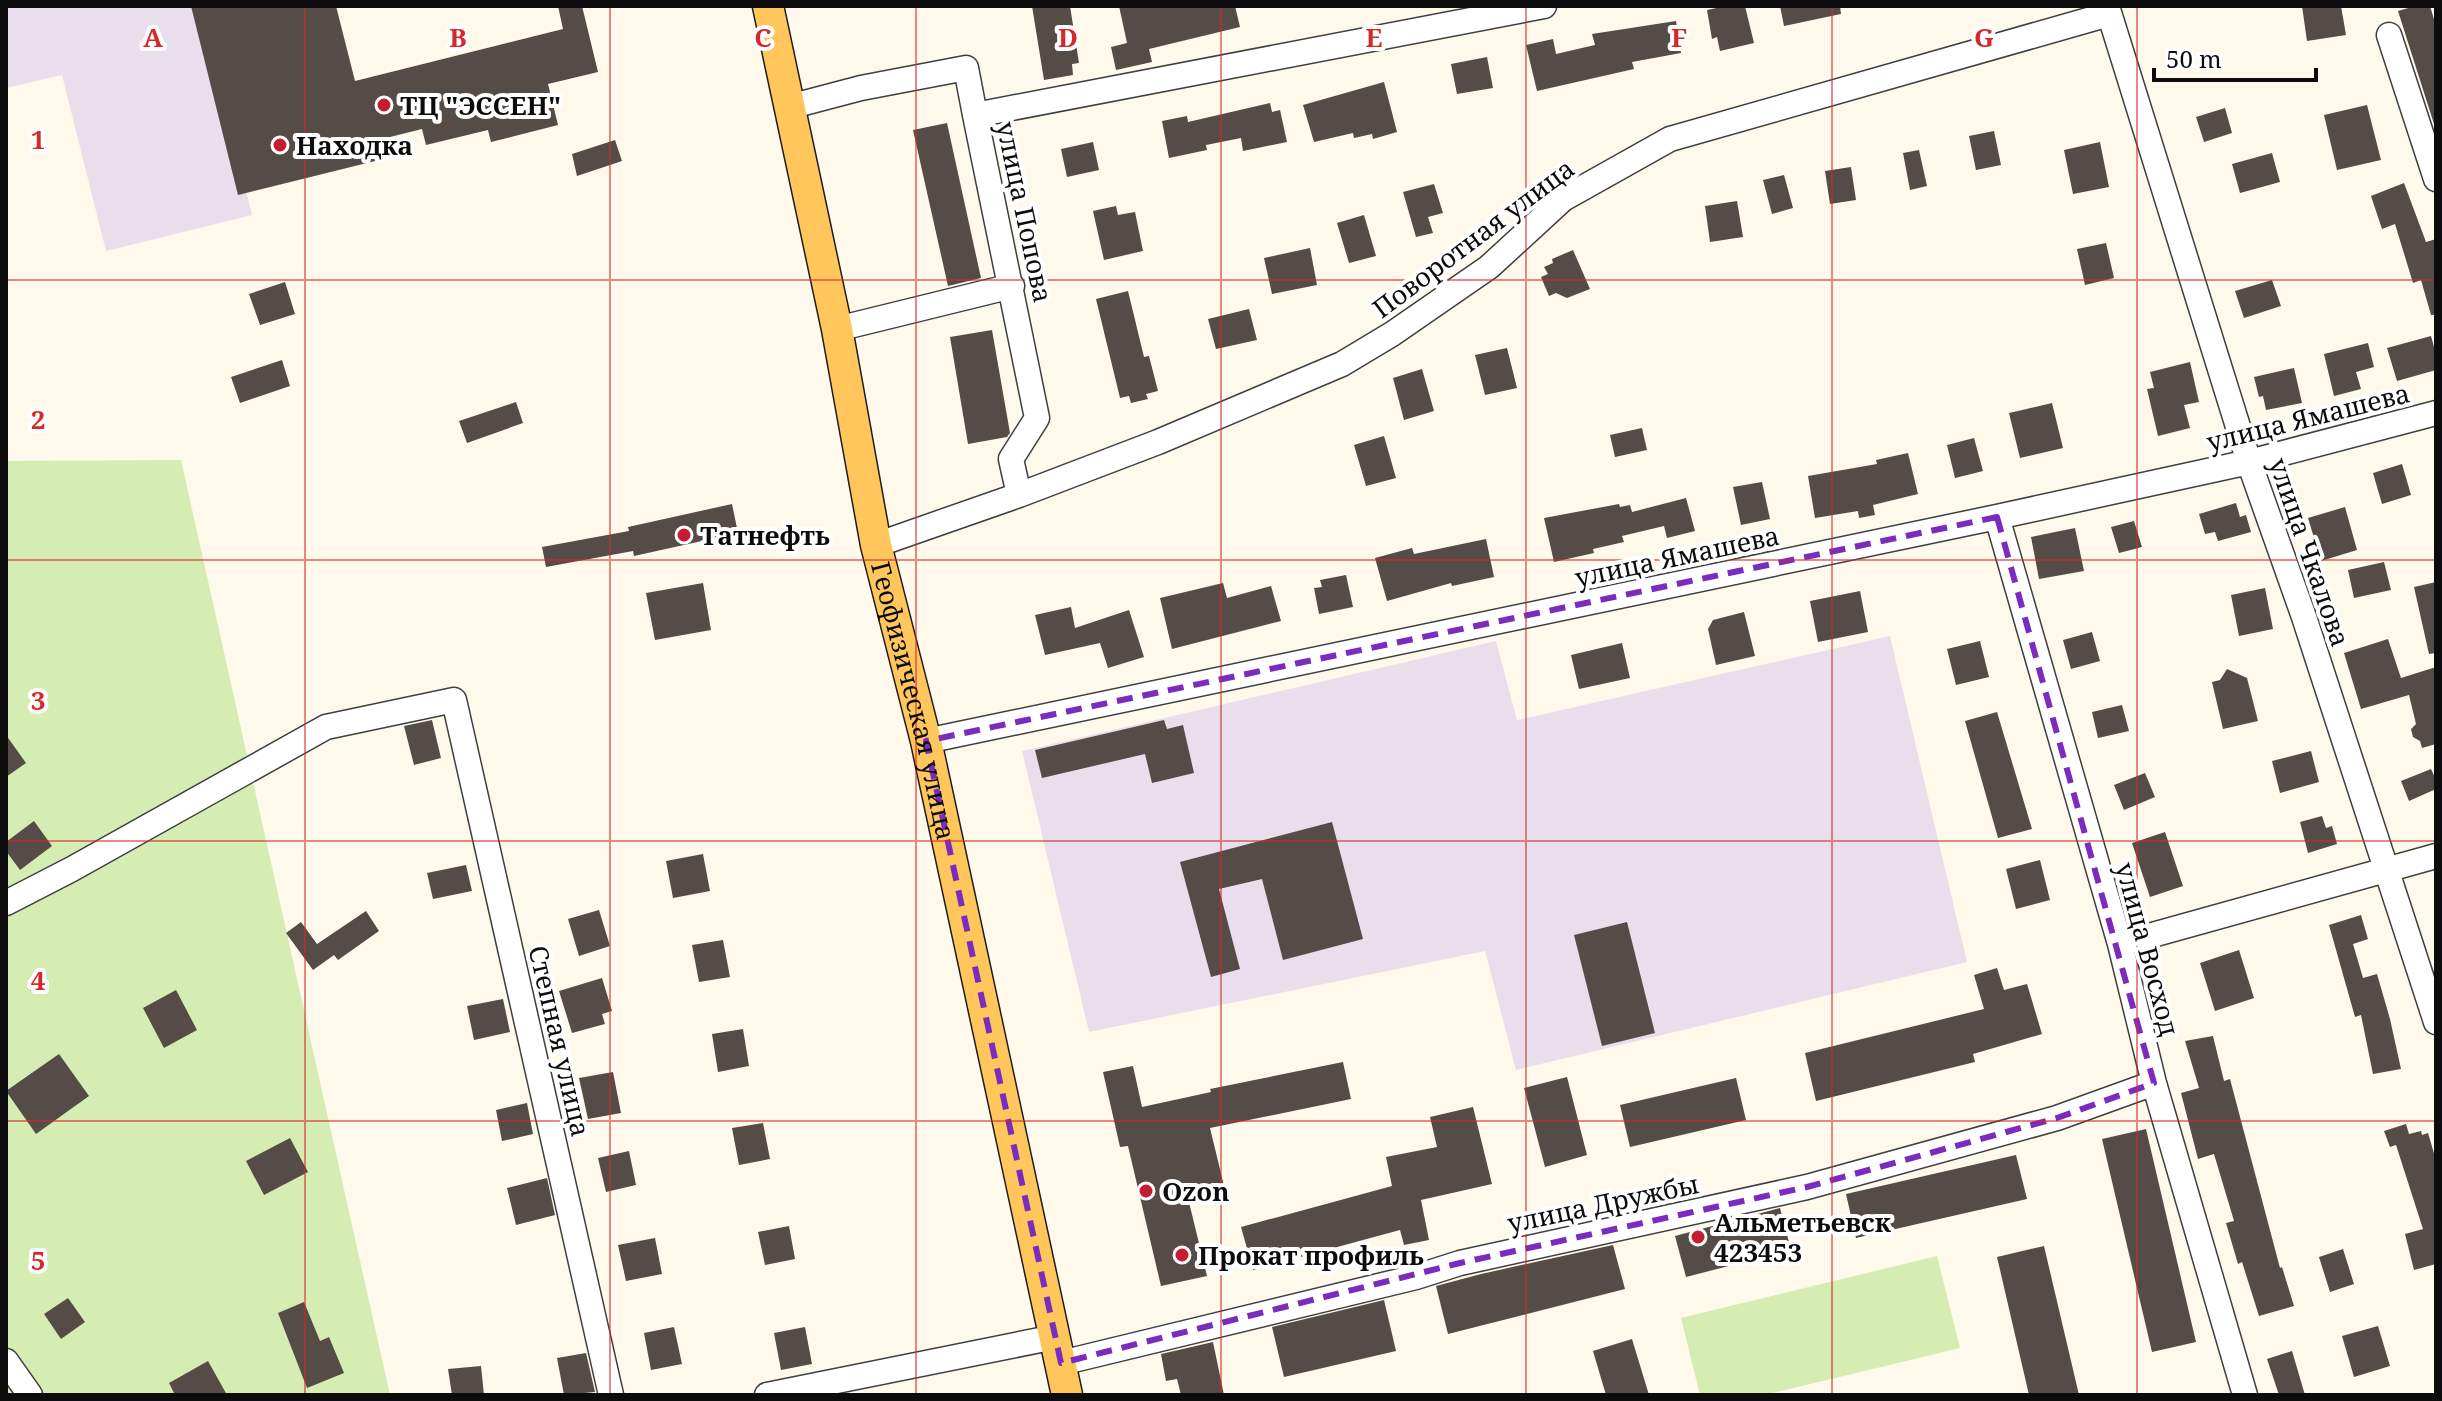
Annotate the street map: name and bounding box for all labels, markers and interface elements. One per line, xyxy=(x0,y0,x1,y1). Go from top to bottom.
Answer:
text: A xyxy=(143,19,163,55)
text: B xyxy=(449,19,467,55)
text: C xyxy=(754,19,772,55)
text: D xyxy=(1058,19,1078,55)
text: E xyxy=(1366,19,1383,55)
text: F xyxy=(1671,19,1687,55)
text: G xyxy=(1974,19,1994,55)
scale bar xyxy=(2154,32,2316,82)
text: 50 m xyxy=(2166,42,2222,75)
place label: ТЦ "ЭССЕН" xyxy=(400,87,561,123)
marker: ТЦ "ЭССЕН" xyxy=(375,96,393,114)
street label: улица Попова xyxy=(988,118,1062,306)
text: 1 xyxy=(31,121,45,157)
place label: Находка xyxy=(296,127,413,163)
marker: Находка xyxy=(271,136,289,154)
street label: Поворотная улица xyxy=(1365,150,1581,326)
street label: улица Ямашева xyxy=(2203,374,2413,460)
text: 2 xyxy=(31,401,45,437)
street label: улица Чкалова xyxy=(2261,453,2359,651)
place label: Татнефть xyxy=(700,517,830,553)
street label: улица Ямашева xyxy=(1572,517,1782,595)
marker: Татнефть xyxy=(675,526,693,544)
street label: Геофизическая улица xyxy=(863,558,965,843)
text: 3 xyxy=(31,682,45,718)
street label: улица Восход xyxy=(2108,858,2188,1040)
street label: Степная улица xyxy=(521,942,599,1140)
text: 4 xyxy=(31,962,46,998)
street label: улица Дружбы xyxy=(1504,1165,1702,1241)
place label: Ozon xyxy=(1162,1173,1230,1209)
marker: Ozon xyxy=(1137,1182,1155,1200)
place label: Альметьевск 423453 xyxy=(1714,1204,1892,1270)
marker: Альметьевск 423453 xyxy=(1689,1228,1707,1246)
place label: Прокат профиль xyxy=(1198,1237,1424,1273)
text: 5 xyxy=(31,1242,45,1278)
marker: Прокат профиль xyxy=(1173,1246,1191,1264)

